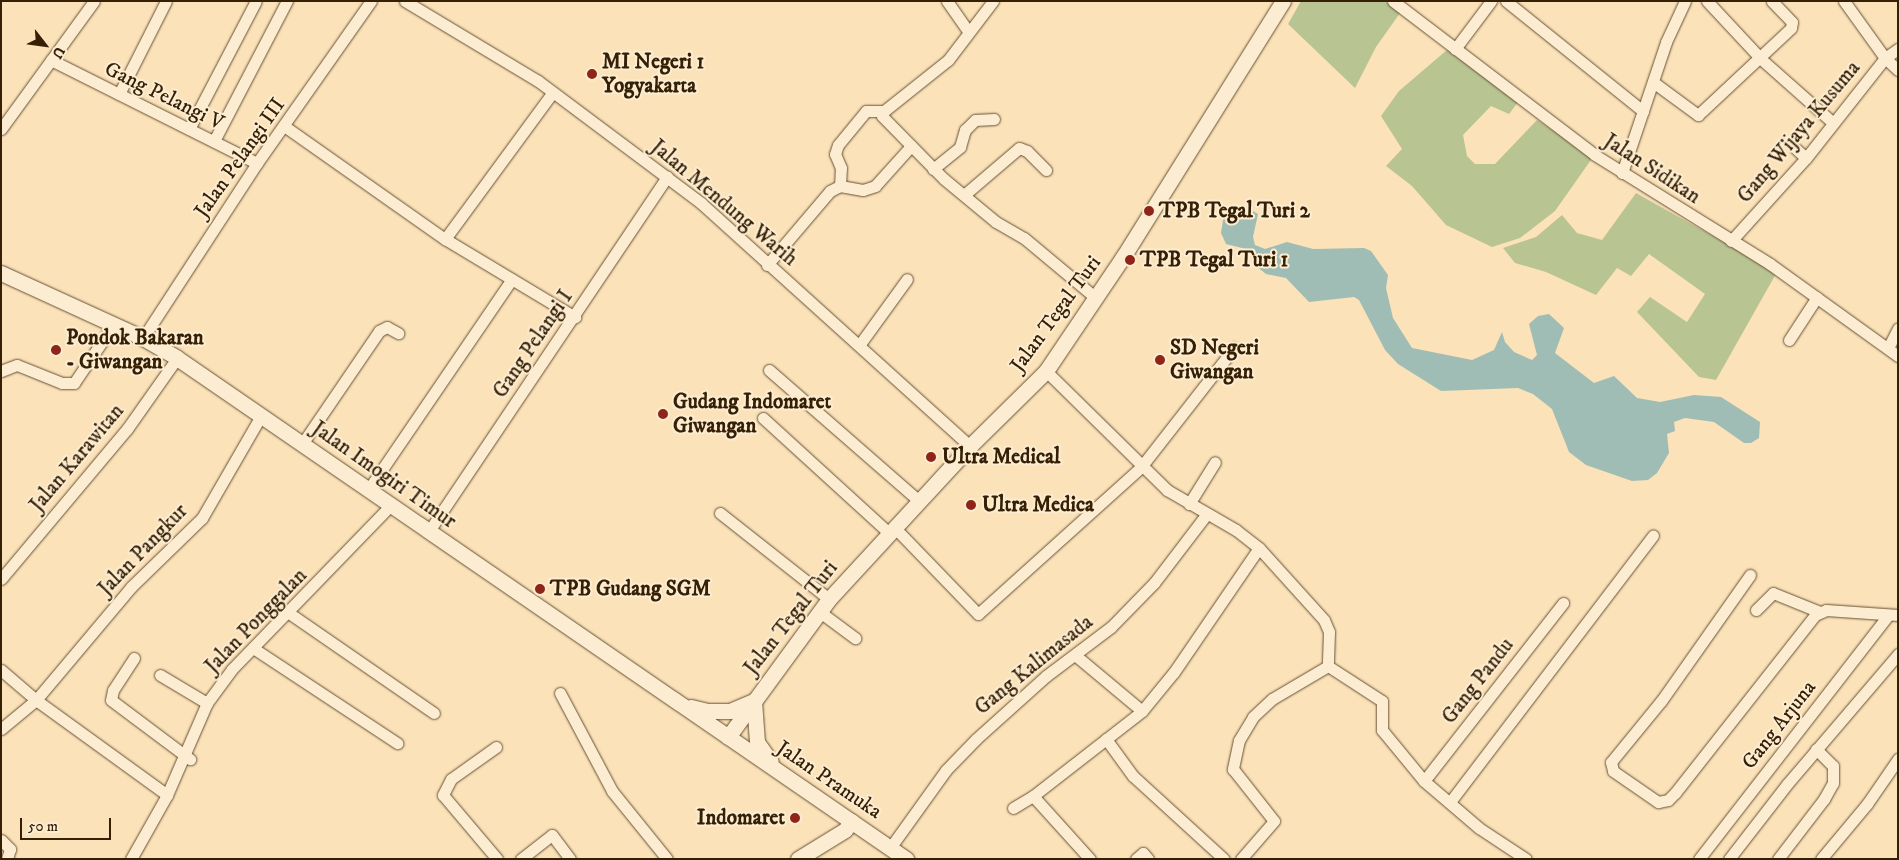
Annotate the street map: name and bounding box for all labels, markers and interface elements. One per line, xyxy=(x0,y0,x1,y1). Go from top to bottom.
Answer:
north arrow xyxy=(20,20,70,70)
text: U xyxy=(47,43,68,62)
place label: MI Negeri 1 Yogyakarta xyxy=(602,49,704,99)
street label: Gang Pelangi V xyxy=(100,56,228,136)
street label: Gang Wijaya Kusuma xyxy=(1732,56,1866,208)
marker: MI Negeri 1 Yogyakarta xyxy=(586,68,598,80)
street label: Jalan Pelangi III xyxy=(189,93,291,223)
street label: Jalan Sidikan xyxy=(1599,128,1705,210)
street label: Jalan Mendung Warih xyxy=(646,134,802,272)
place label: TPB Tegal Turi 2 xyxy=(1159,198,1310,224)
marker: TPB Tegal Turi 2 xyxy=(1143,205,1155,217)
place label: TPB Tegal Turi 1 xyxy=(1140,247,1288,273)
street label: Jalan Tegal Turi xyxy=(1005,251,1107,377)
marker: TPB Tegal Turi 1 xyxy=(1124,254,1136,266)
street label: Gang Pelangi I xyxy=(488,285,578,403)
place label: Pondok Bakaran - Giwangan xyxy=(66,325,204,375)
place label: SD Negeri Giwangan xyxy=(1170,335,1259,385)
marker: Pondok Bakaran - Giwangan xyxy=(50,344,62,356)
marker: SD Negeri Giwangan xyxy=(1154,354,1166,366)
place label: Gudang Indomaret Giwangan xyxy=(673,389,831,439)
street label: Jalan Karawitan xyxy=(25,399,129,517)
marker: Gudang Indomaret Giwangan xyxy=(657,408,669,420)
street label: Jalan Imogiri Timur xyxy=(307,416,461,534)
place label: Ultra Medical xyxy=(942,444,1060,470)
marker: Ultra Medical xyxy=(924,450,938,464)
place label: Ultra Medica xyxy=(982,492,1094,518)
marker: Ultra Medica xyxy=(964,498,978,512)
street label: Jalan Pangkur xyxy=(93,499,193,601)
street label: Jalan Tegal Turi xyxy=(739,556,843,680)
street label: Jalan Ponggalan xyxy=(200,563,312,679)
place label: TPB Gudang SGM xyxy=(550,576,711,602)
marker: TPB Gudang SGM xyxy=(534,583,546,595)
street label: Gang Kalimasada xyxy=(970,610,1098,720)
street label: Gang Pandu xyxy=(1437,633,1519,729)
street label: Gang Arjuna xyxy=(1737,676,1821,774)
street label: Jalan Pramuka xyxy=(772,736,886,824)
place label: Indomaret xyxy=(697,805,785,831)
scale bar xyxy=(22,808,114,840)
marker: Indomaret xyxy=(789,812,801,824)
text: 50 m xyxy=(28,817,58,836)

